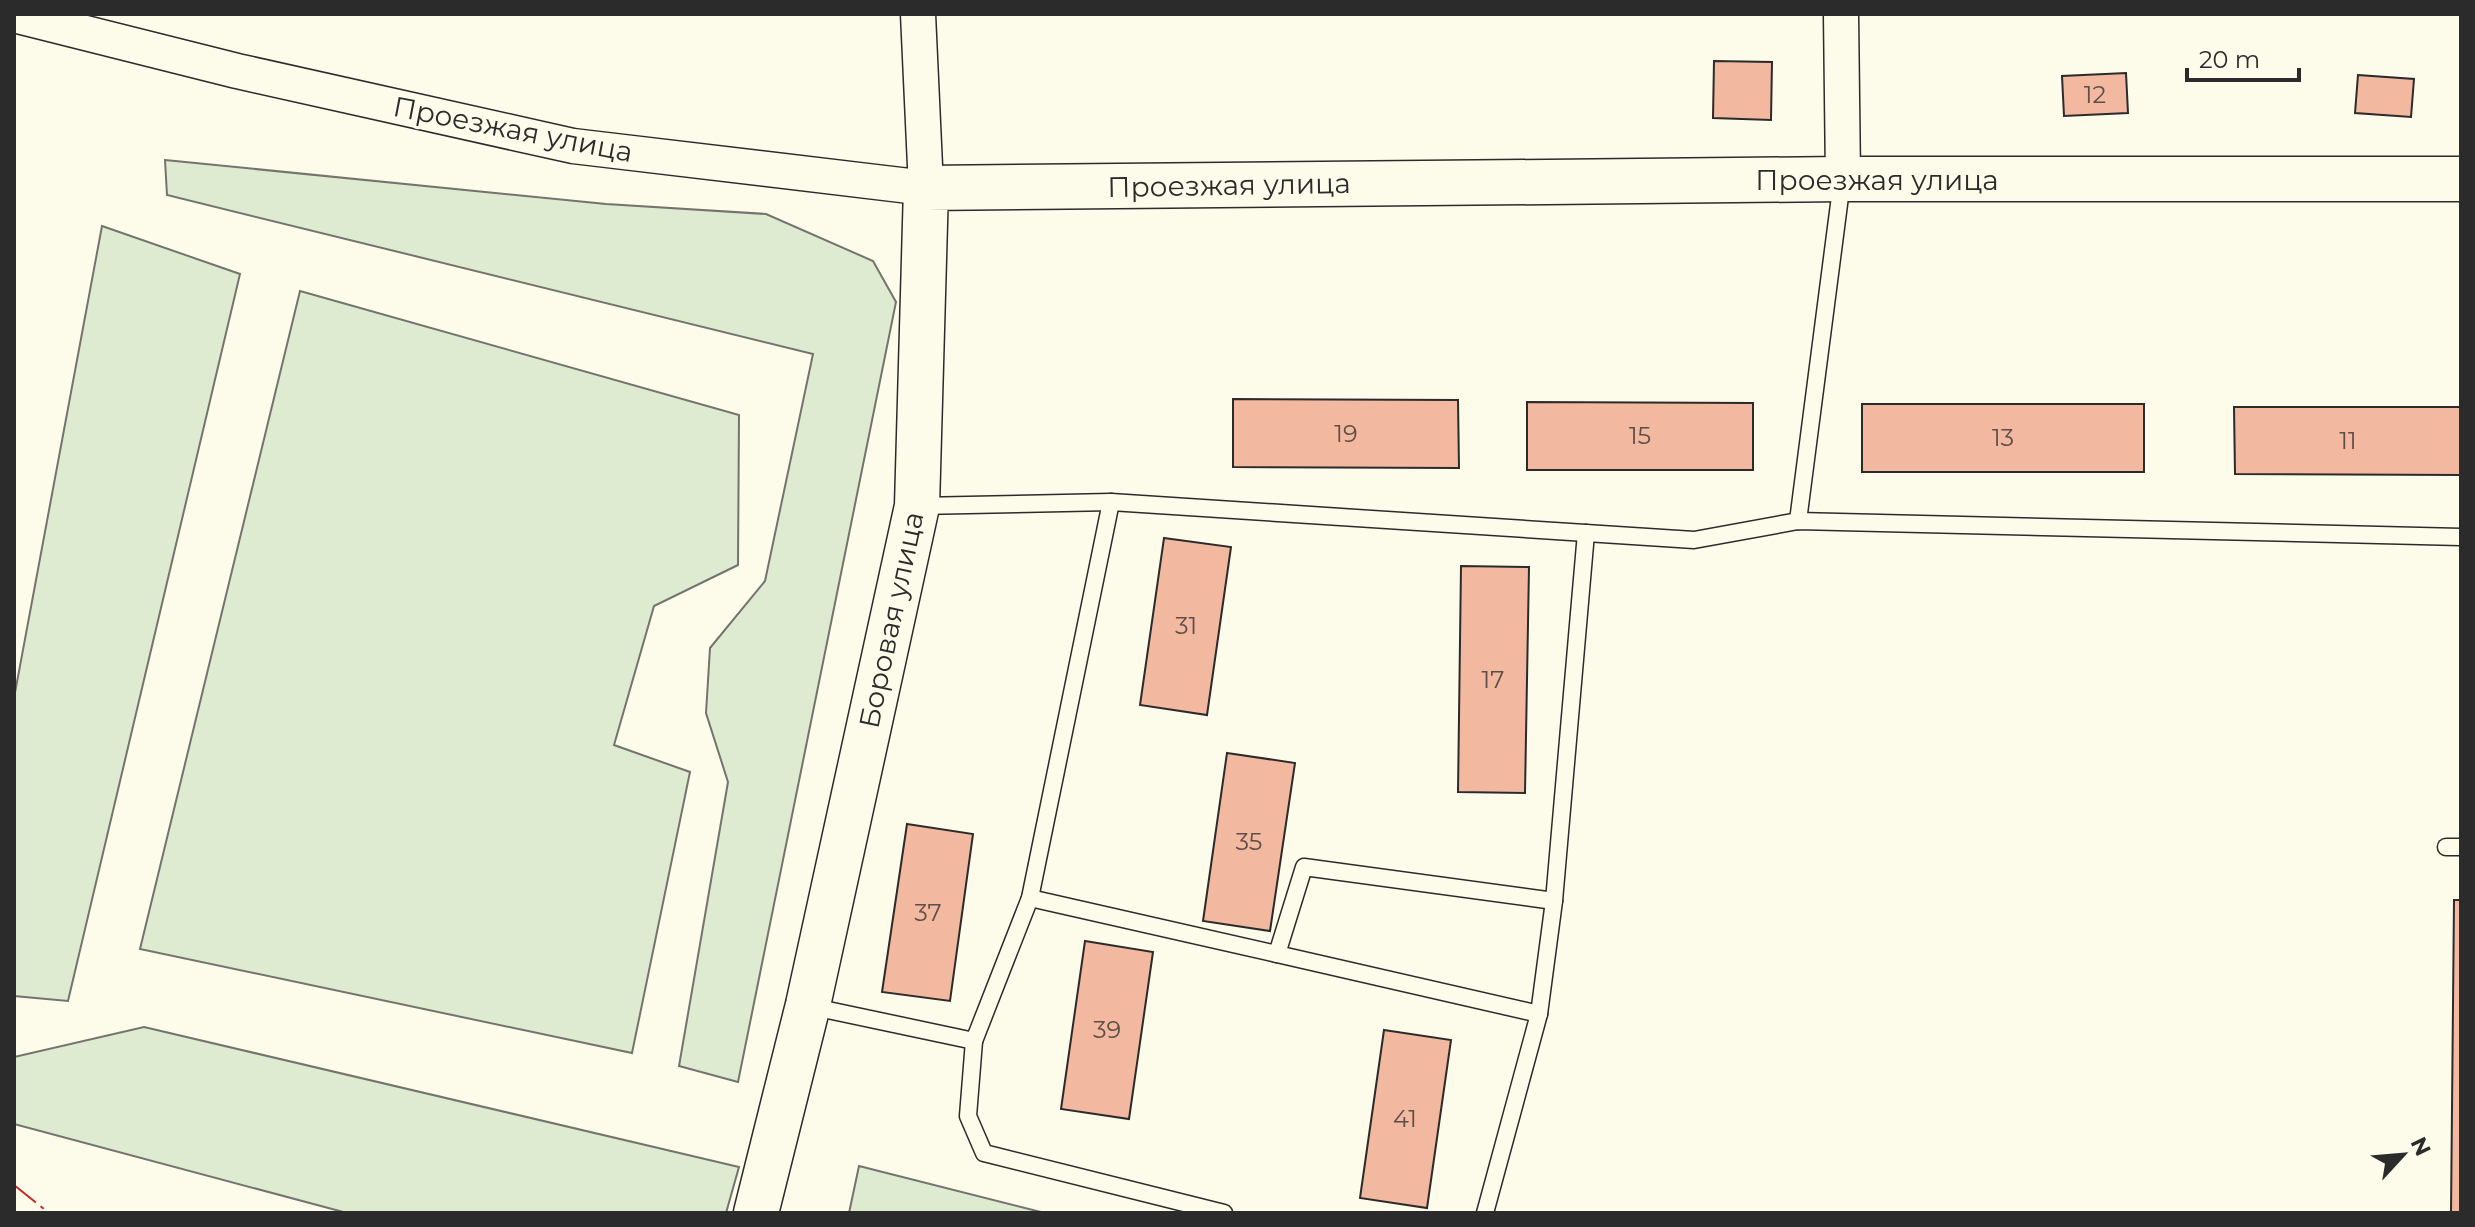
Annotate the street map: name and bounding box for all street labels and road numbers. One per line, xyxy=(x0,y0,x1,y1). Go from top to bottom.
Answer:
street label: Проезжая улица xyxy=(390,89,636,169)
street label: Проезжая улица xyxy=(1755,163,1999,197)
street label: Проезжая улица xyxy=(1107,166,1351,204)
street label: Боровая улица xyxy=(851,509,931,731)

